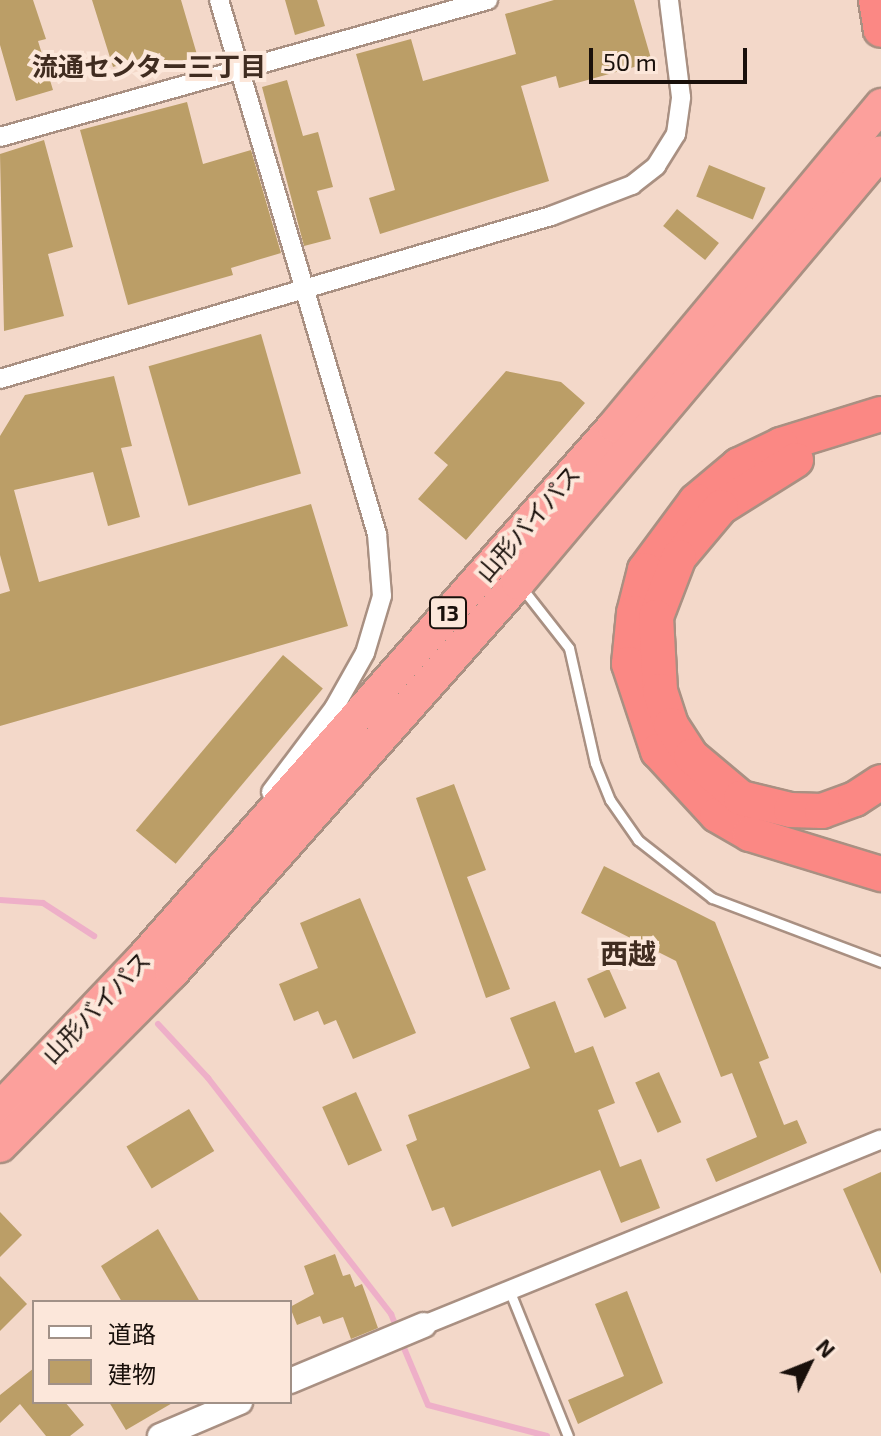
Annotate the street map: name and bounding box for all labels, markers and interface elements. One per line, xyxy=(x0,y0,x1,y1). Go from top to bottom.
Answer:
scale bar xyxy=(593,32,751,82)
text: 50 m xyxy=(603,47,657,76)
district label: 流通センター三丁目 xyxy=(32,50,266,82)
street label: 山形バイパス xyxy=(470,459,586,587)
road number: 13 xyxy=(428,595,468,631)
district label: 西越 xyxy=(600,936,656,970)
street label: 山形バイパス xyxy=(36,945,156,1069)
legend xyxy=(32,1300,292,1404)
text: 道路 xyxy=(108,1319,156,1348)
north arrow xyxy=(769,1324,849,1404)
text: N xyxy=(812,1333,841,1362)
text: 建物 xyxy=(108,1359,156,1388)

